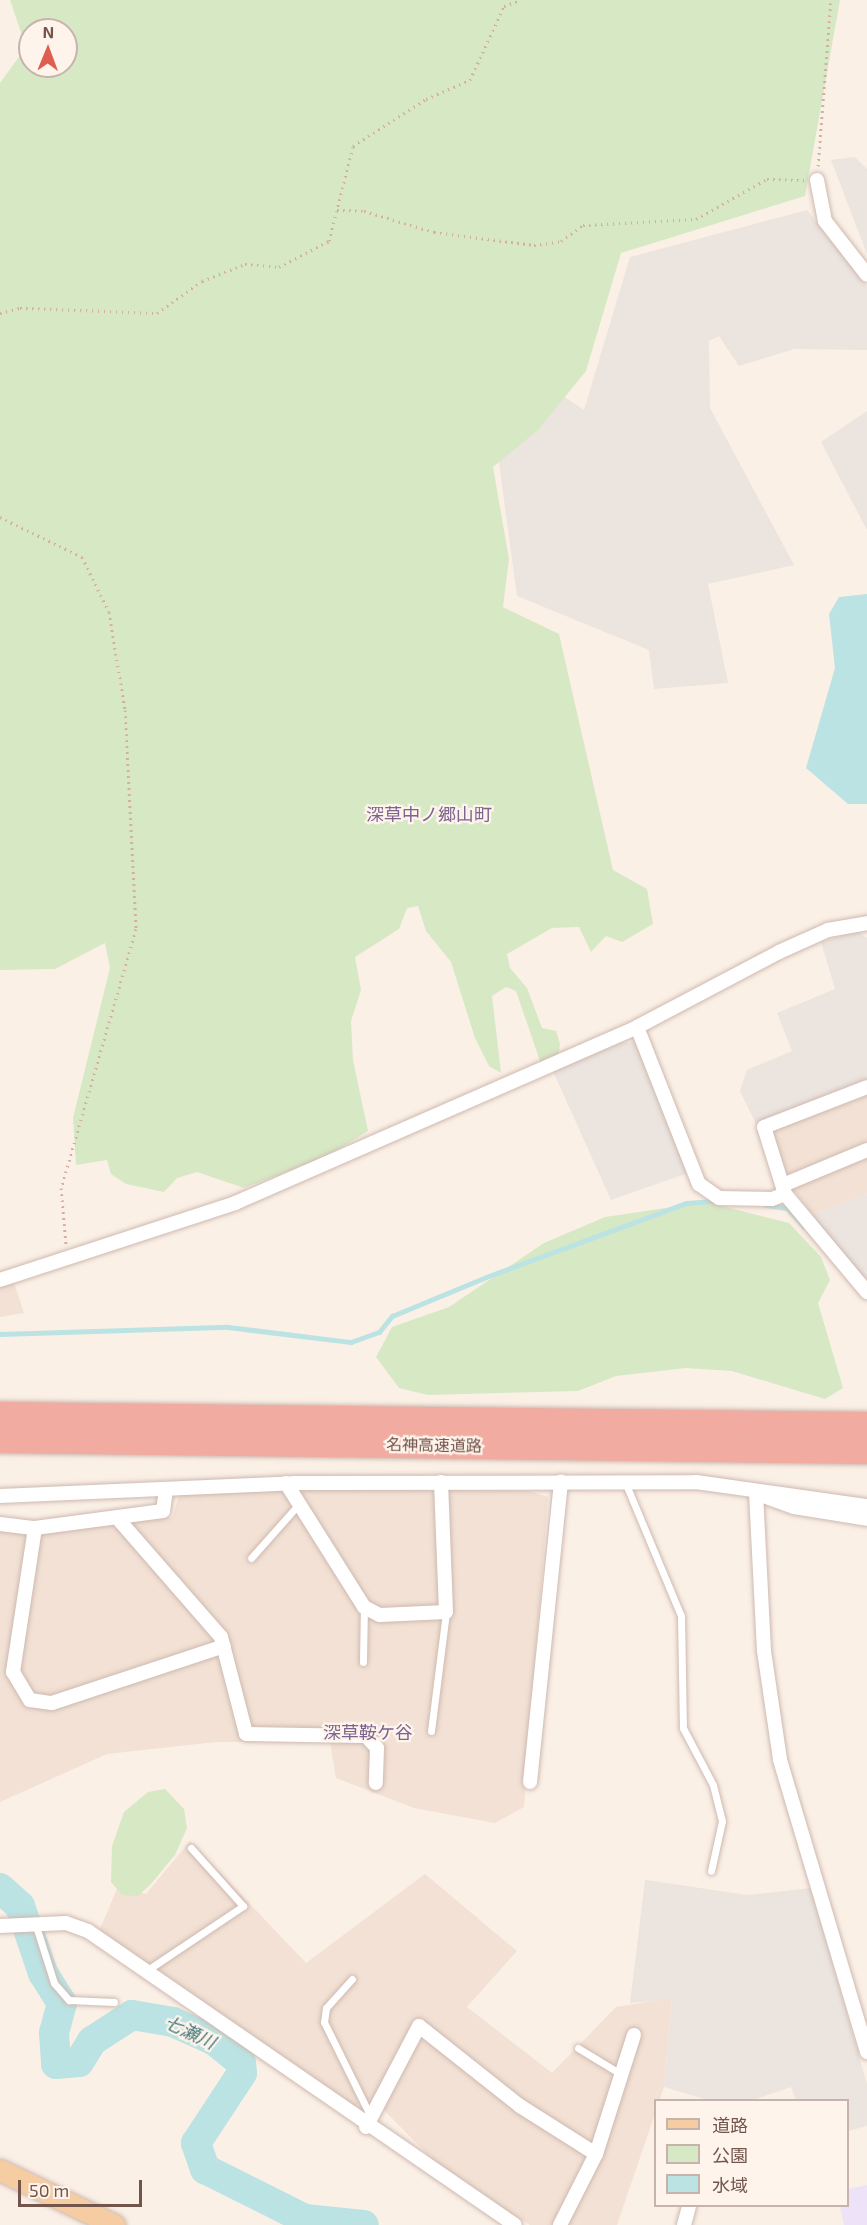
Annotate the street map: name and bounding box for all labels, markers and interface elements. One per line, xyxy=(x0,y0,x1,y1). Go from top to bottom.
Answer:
north arrow xyxy=(18,18,78,78)
text: N xyxy=(42,22,54,41)
district label: 深草中ノ郷山町 xyxy=(366,803,492,825)
street label: 名神高速道路 xyxy=(386,1435,482,1455)
district label: 深草鞍ケ谷 xyxy=(323,1721,413,1743)
water label: 七瀬川 xyxy=(161,2011,219,2053)
legend xyxy=(654,2099,849,2207)
text: 道路 xyxy=(712,2114,748,2136)
text: 公園 xyxy=(712,2144,748,2166)
scale bar xyxy=(21,2168,146,2206)
text: 水域 xyxy=(712,2174,748,2196)
text: 50 m xyxy=(29,2179,69,2201)

